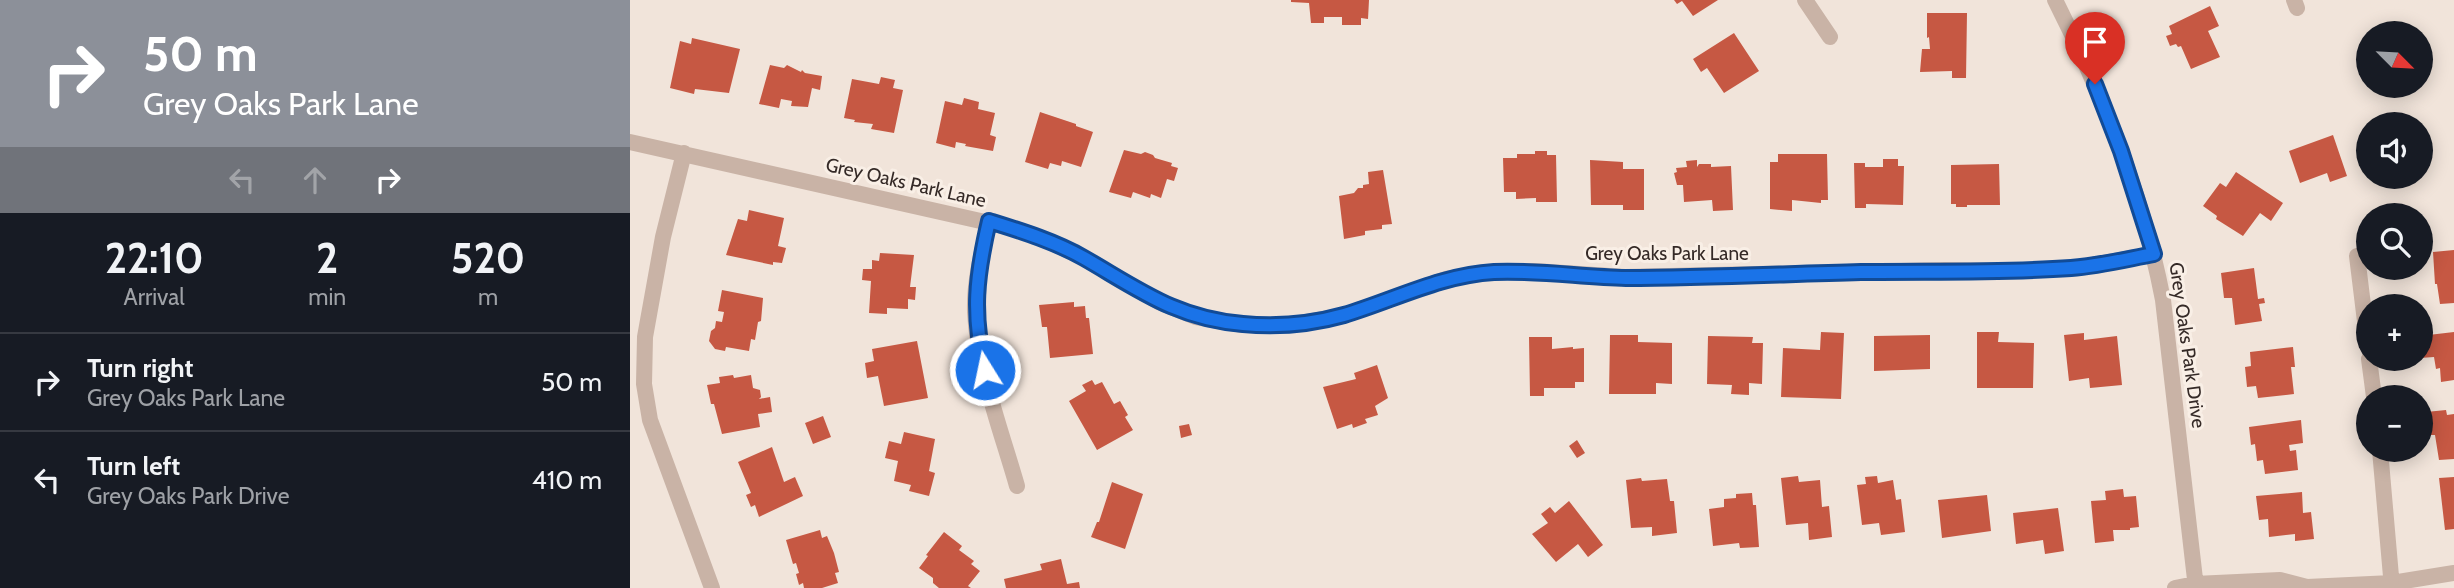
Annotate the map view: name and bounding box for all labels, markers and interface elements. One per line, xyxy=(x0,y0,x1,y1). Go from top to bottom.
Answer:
pin xyxy=(2065,12.0,2125,84)
north arrow xyxy=(2356,21,2432,98)
map controls xyxy=(2356,21,2433,462)
icon: arrive xyxy=(2076,23,2114,61)
text: 50 m xyxy=(143,24,258,83)
icon: right xyxy=(28,28,119,119)
text: Grey Oaks Park Lane xyxy=(143,84,419,123)
button: sound xyxy=(2356,112,2433,189)
street label: Grey Oaks Park Lane xyxy=(824,153,988,212)
icon: left xyxy=(223,161,261,199)
icon: ahead xyxy=(296,161,334,199)
icon: right xyxy=(369,161,407,199)
button: search xyxy=(2356,203,2433,280)
text: 22:10 xyxy=(105,232,204,284)
text: 2 xyxy=(316,232,338,284)
text: 520 xyxy=(451,232,525,284)
street label: Grey Oaks Park Lane xyxy=(1585,242,1749,265)
street label: Grey Oaks Park Drive xyxy=(2164,261,2211,430)
text: Arrival xyxy=(124,283,185,311)
text: min xyxy=(308,283,346,311)
text: m xyxy=(478,283,498,311)
button: + xyxy=(2356,294,2433,371)
position arrow xyxy=(948,333,1022,407)
text: Turn right xyxy=(87,352,193,384)
icon: right xyxy=(28,363,66,401)
text: 50 m xyxy=(541,366,602,398)
text: Grey Oaks Park Lane xyxy=(87,384,285,412)
button: − xyxy=(2356,385,2433,462)
text: Turn left xyxy=(87,450,180,482)
icon: left xyxy=(28,461,66,499)
text: 410 m xyxy=(532,464,602,496)
text: Grey Oaks Park Drive xyxy=(87,482,290,510)

